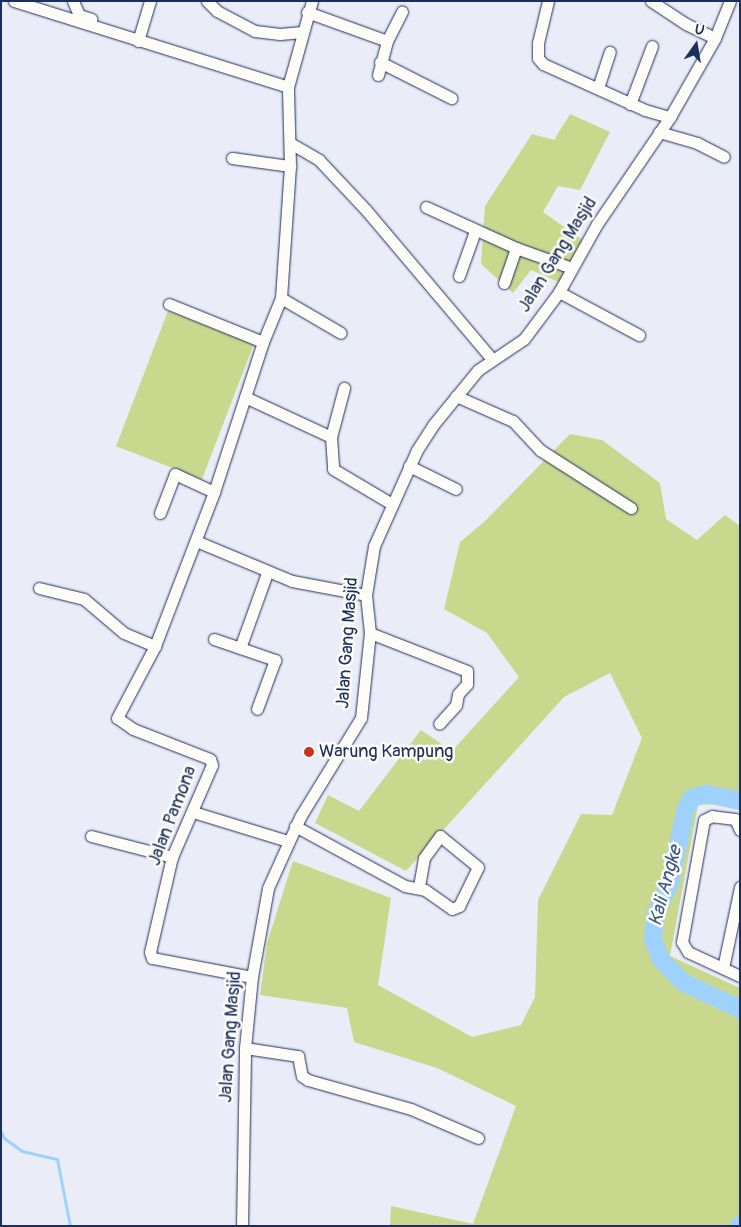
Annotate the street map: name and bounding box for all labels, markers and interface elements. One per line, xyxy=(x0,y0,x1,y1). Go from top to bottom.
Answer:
north arrow xyxy=(671,20,721,70)
text: U xyxy=(693,21,706,39)
street label: Jalan Gang Masjid xyxy=(514,193,602,317)
street label: Jalan Gang Masjid xyxy=(333,577,363,709)
place label: Warung Kampung xyxy=(319,741,453,763)
marker: Warung Kampung xyxy=(303,746,315,758)
street label: Jalan Pamona xyxy=(144,763,202,869)
water label: Kali Angke xyxy=(644,843,688,929)
street label: Jalan Gang Masjid xyxy=(216,971,246,1103)

